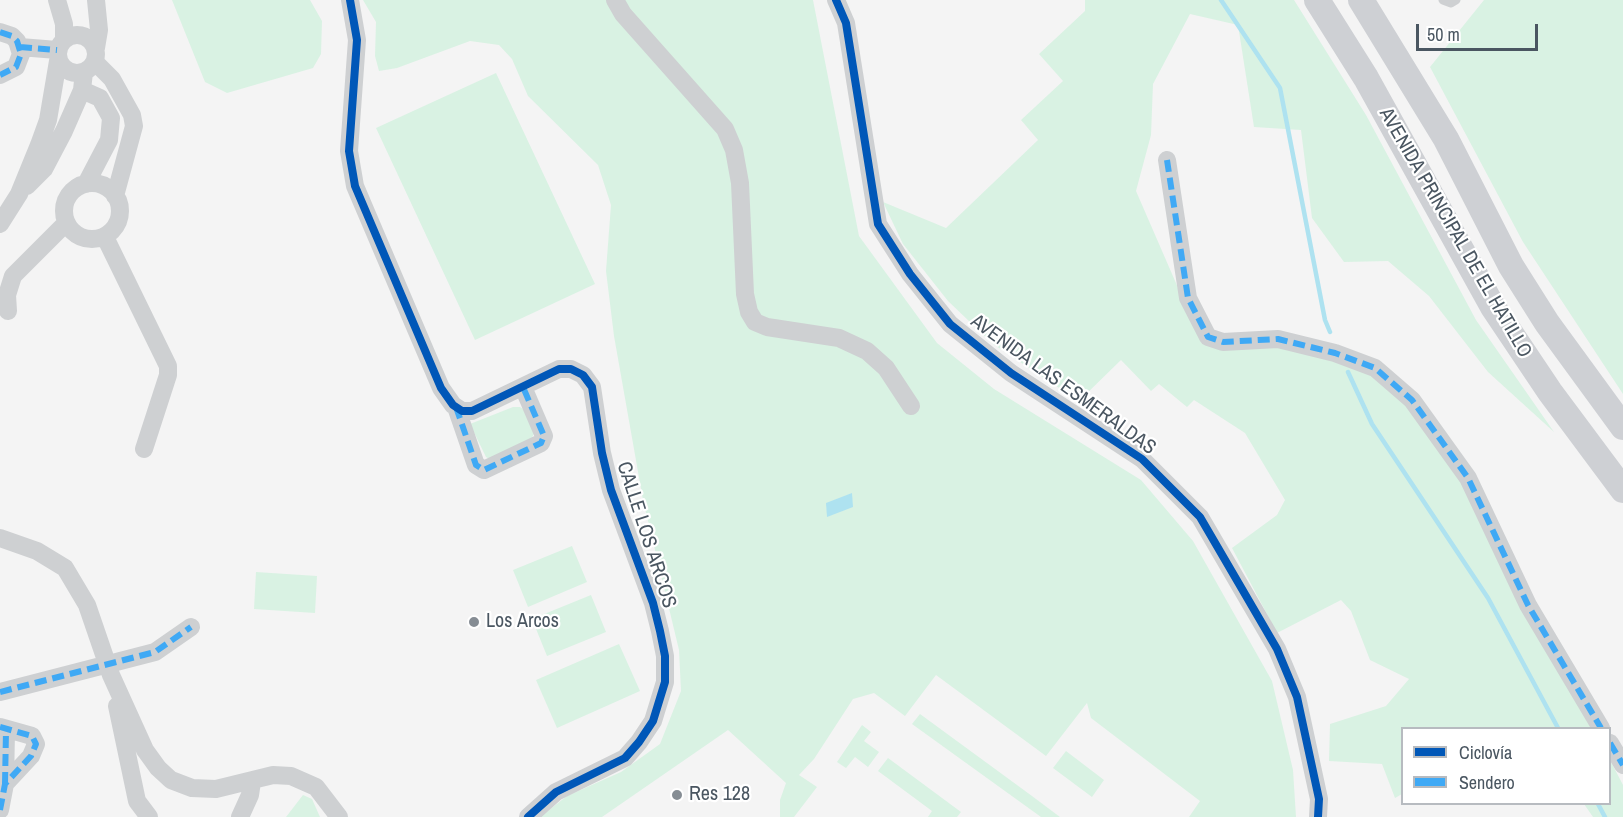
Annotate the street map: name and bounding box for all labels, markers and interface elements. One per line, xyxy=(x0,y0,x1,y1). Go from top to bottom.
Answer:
scale bar xyxy=(1419,12,1540,50)
text: 50 m xyxy=(1427,22,1460,47)
street label: AVENIDA PRINCIPAL DE EL HATILLO xyxy=(1374,104,1536,362)
street label: AVENIDA LAS ESMERALDAS xyxy=(966,310,1160,460)
street label: CALLE LOS ARCOS xyxy=(611,459,681,611)
place label: Los Arcos xyxy=(486,610,559,634)
marker: Los Arcos xyxy=(467,615,481,629)
legend xyxy=(1401,727,1611,805)
text: Ciclovía xyxy=(1459,740,1512,765)
text: Sendero xyxy=(1459,770,1515,795)
place label: Res 128 xyxy=(689,783,750,807)
marker: Res 128 xyxy=(670,788,684,802)

